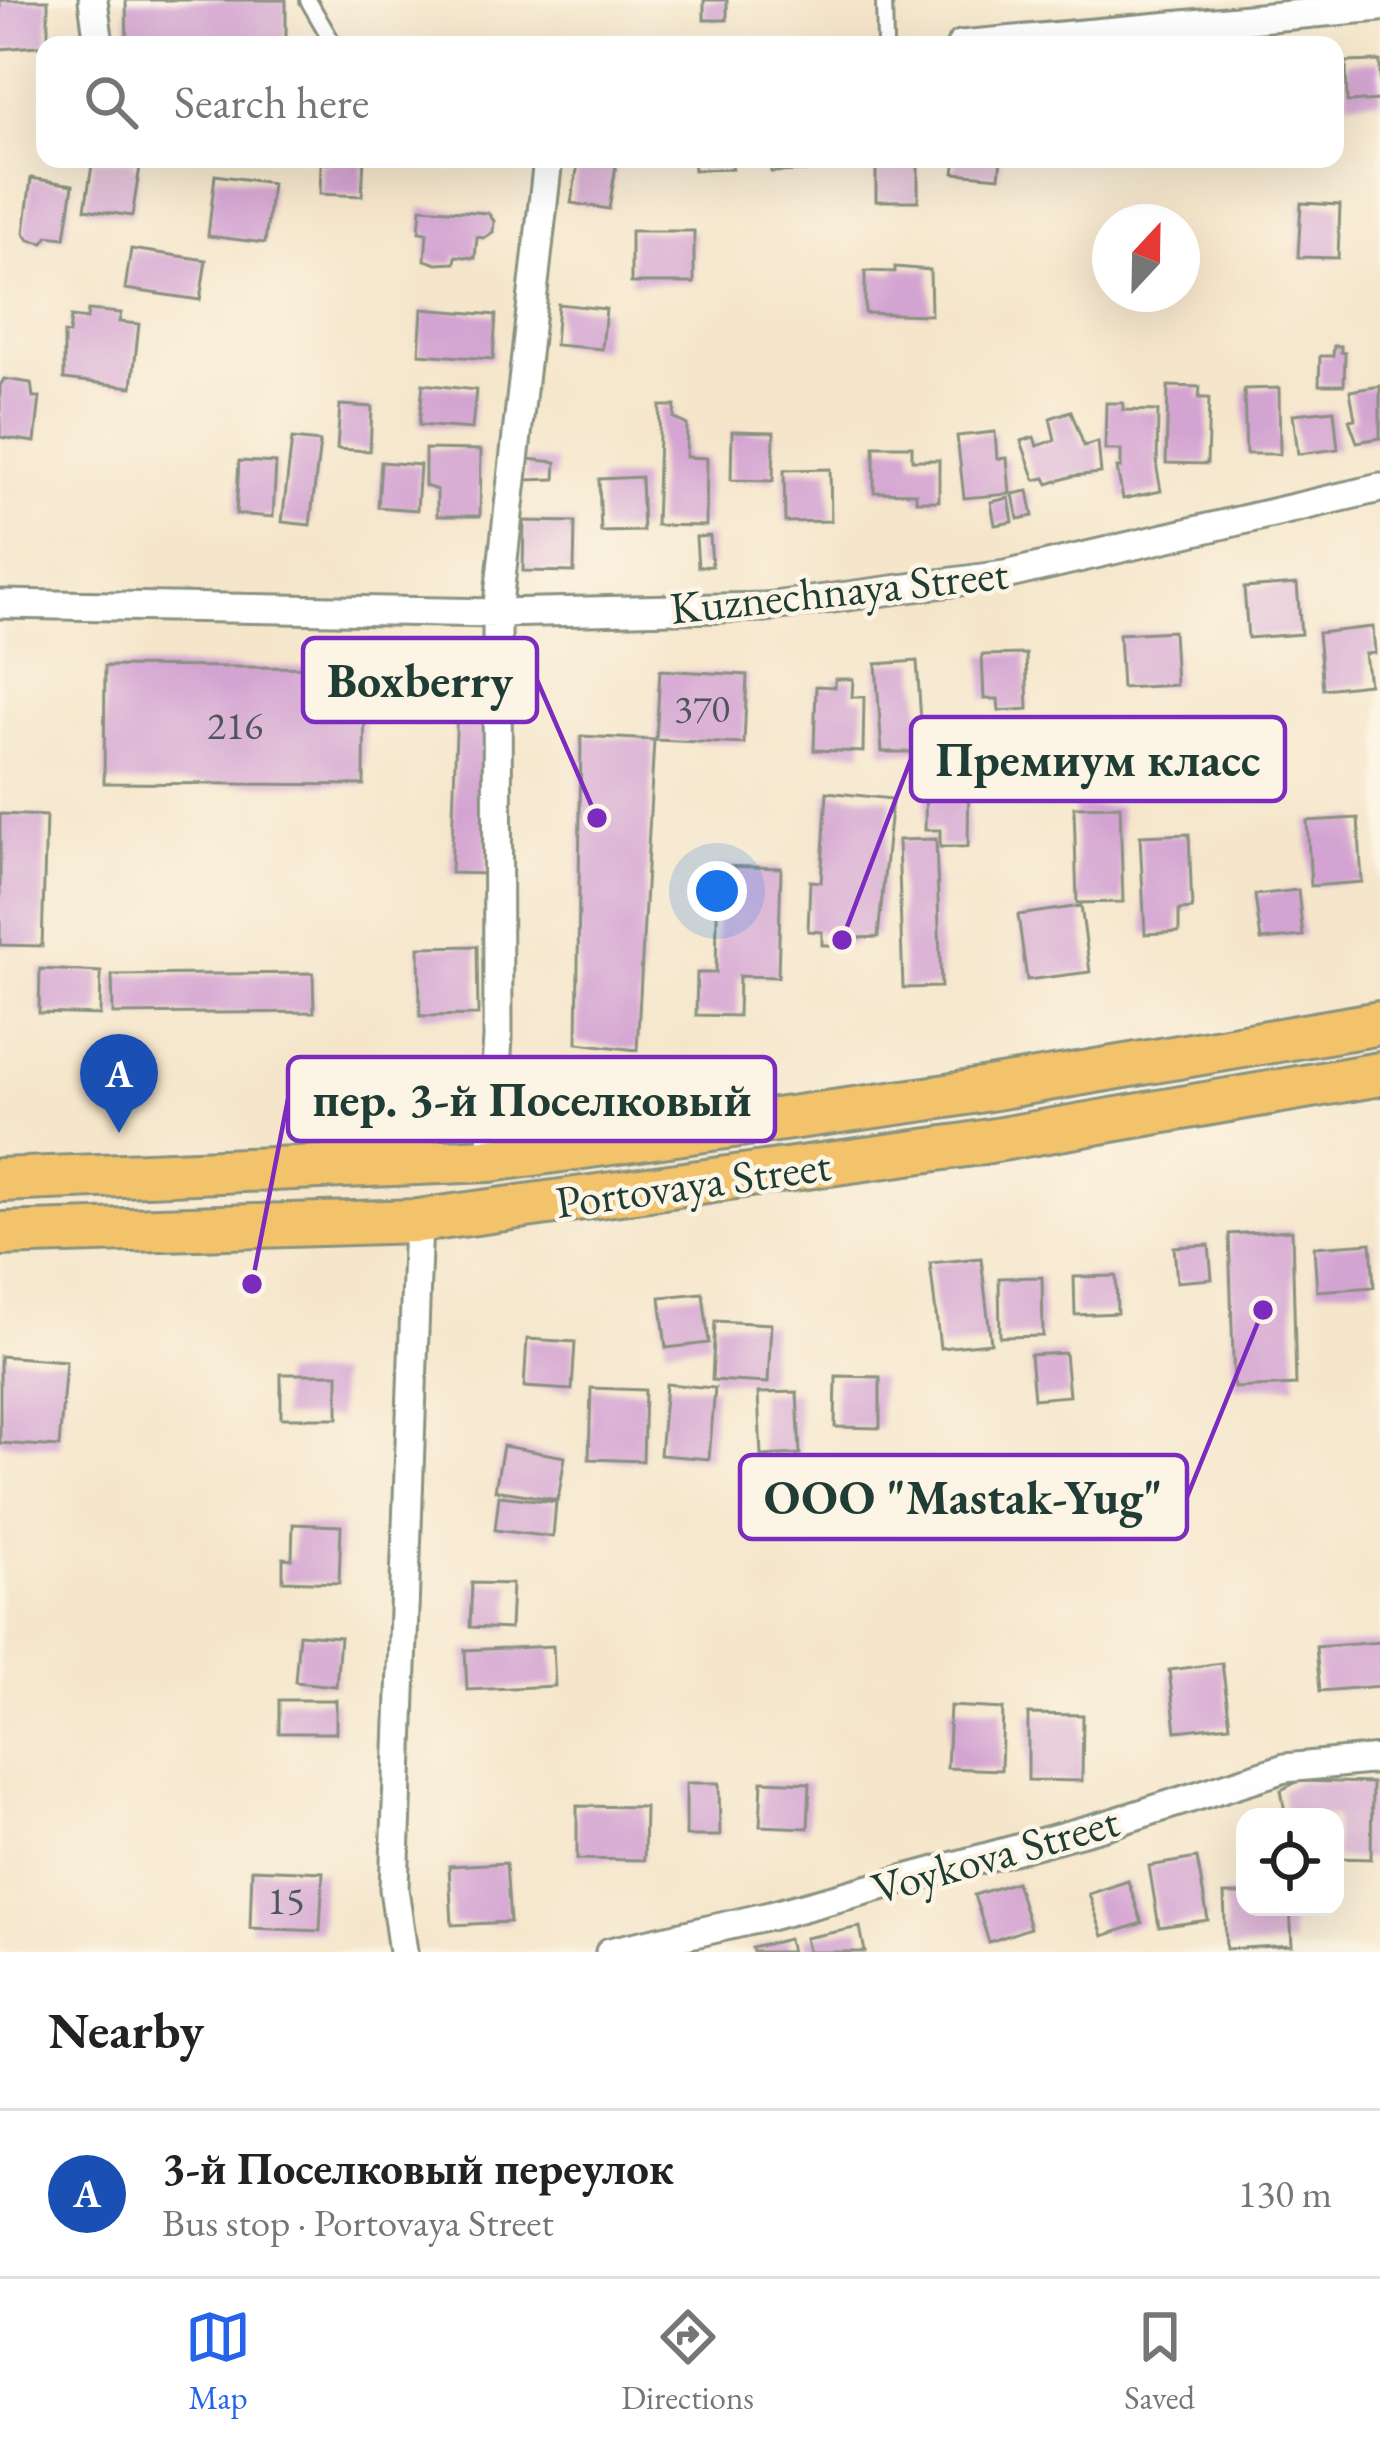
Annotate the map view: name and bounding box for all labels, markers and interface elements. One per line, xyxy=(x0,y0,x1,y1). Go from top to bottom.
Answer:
search box xyxy=(36,36,1344,168)
icon: search xyxy=(78,69,144,135)
text: Search here xyxy=(174,73,369,131)
north arrow xyxy=(1092,204,1200,312)
street label: Kuznechnaya Street xyxy=(667,543,1011,637)
callout: Boxberry xyxy=(303,638,537,722)
text: Boxberry xyxy=(327,649,514,711)
house number: 370 xyxy=(674,683,730,734)
house number: 216 xyxy=(207,700,263,751)
callout: Премиум класс xyxy=(911,717,1285,801)
text: Премиум класс xyxy=(935,728,1261,790)
your location xyxy=(687,861,747,921)
pin: A xyxy=(80,1034,158,1133)
callout: пер. 3-й Поселковый xyxy=(288,1057,775,1141)
text: пер. 3-й Поселковый xyxy=(312,1068,752,1130)
street label: Portovaya Street xyxy=(552,1135,834,1231)
callout: OOO "Mastak-Yug" xyxy=(740,1455,1187,1539)
text: OOO "Mastak-Yug" xyxy=(764,1466,1162,1528)
street label: Voykova Street xyxy=(865,1791,1125,1917)
map controls xyxy=(1236,1808,1344,1916)
button: locate xyxy=(1236,1808,1344,1916)
house number: 15 xyxy=(267,1875,305,1926)
text: Nearby xyxy=(48,1997,204,2063)
text: 3-й Поселковый переулок xyxy=(162,2139,674,2197)
text: A xyxy=(73,2168,101,2219)
text: 130 m xyxy=(1238,2168,1332,2219)
text: Bus stop · Portovaya Street xyxy=(162,2197,554,2248)
tab: Map xyxy=(185,2304,251,2419)
tab: Directions xyxy=(621,2304,754,2419)
tab: Saved xyxy=(1124,2304,1195,2419)

